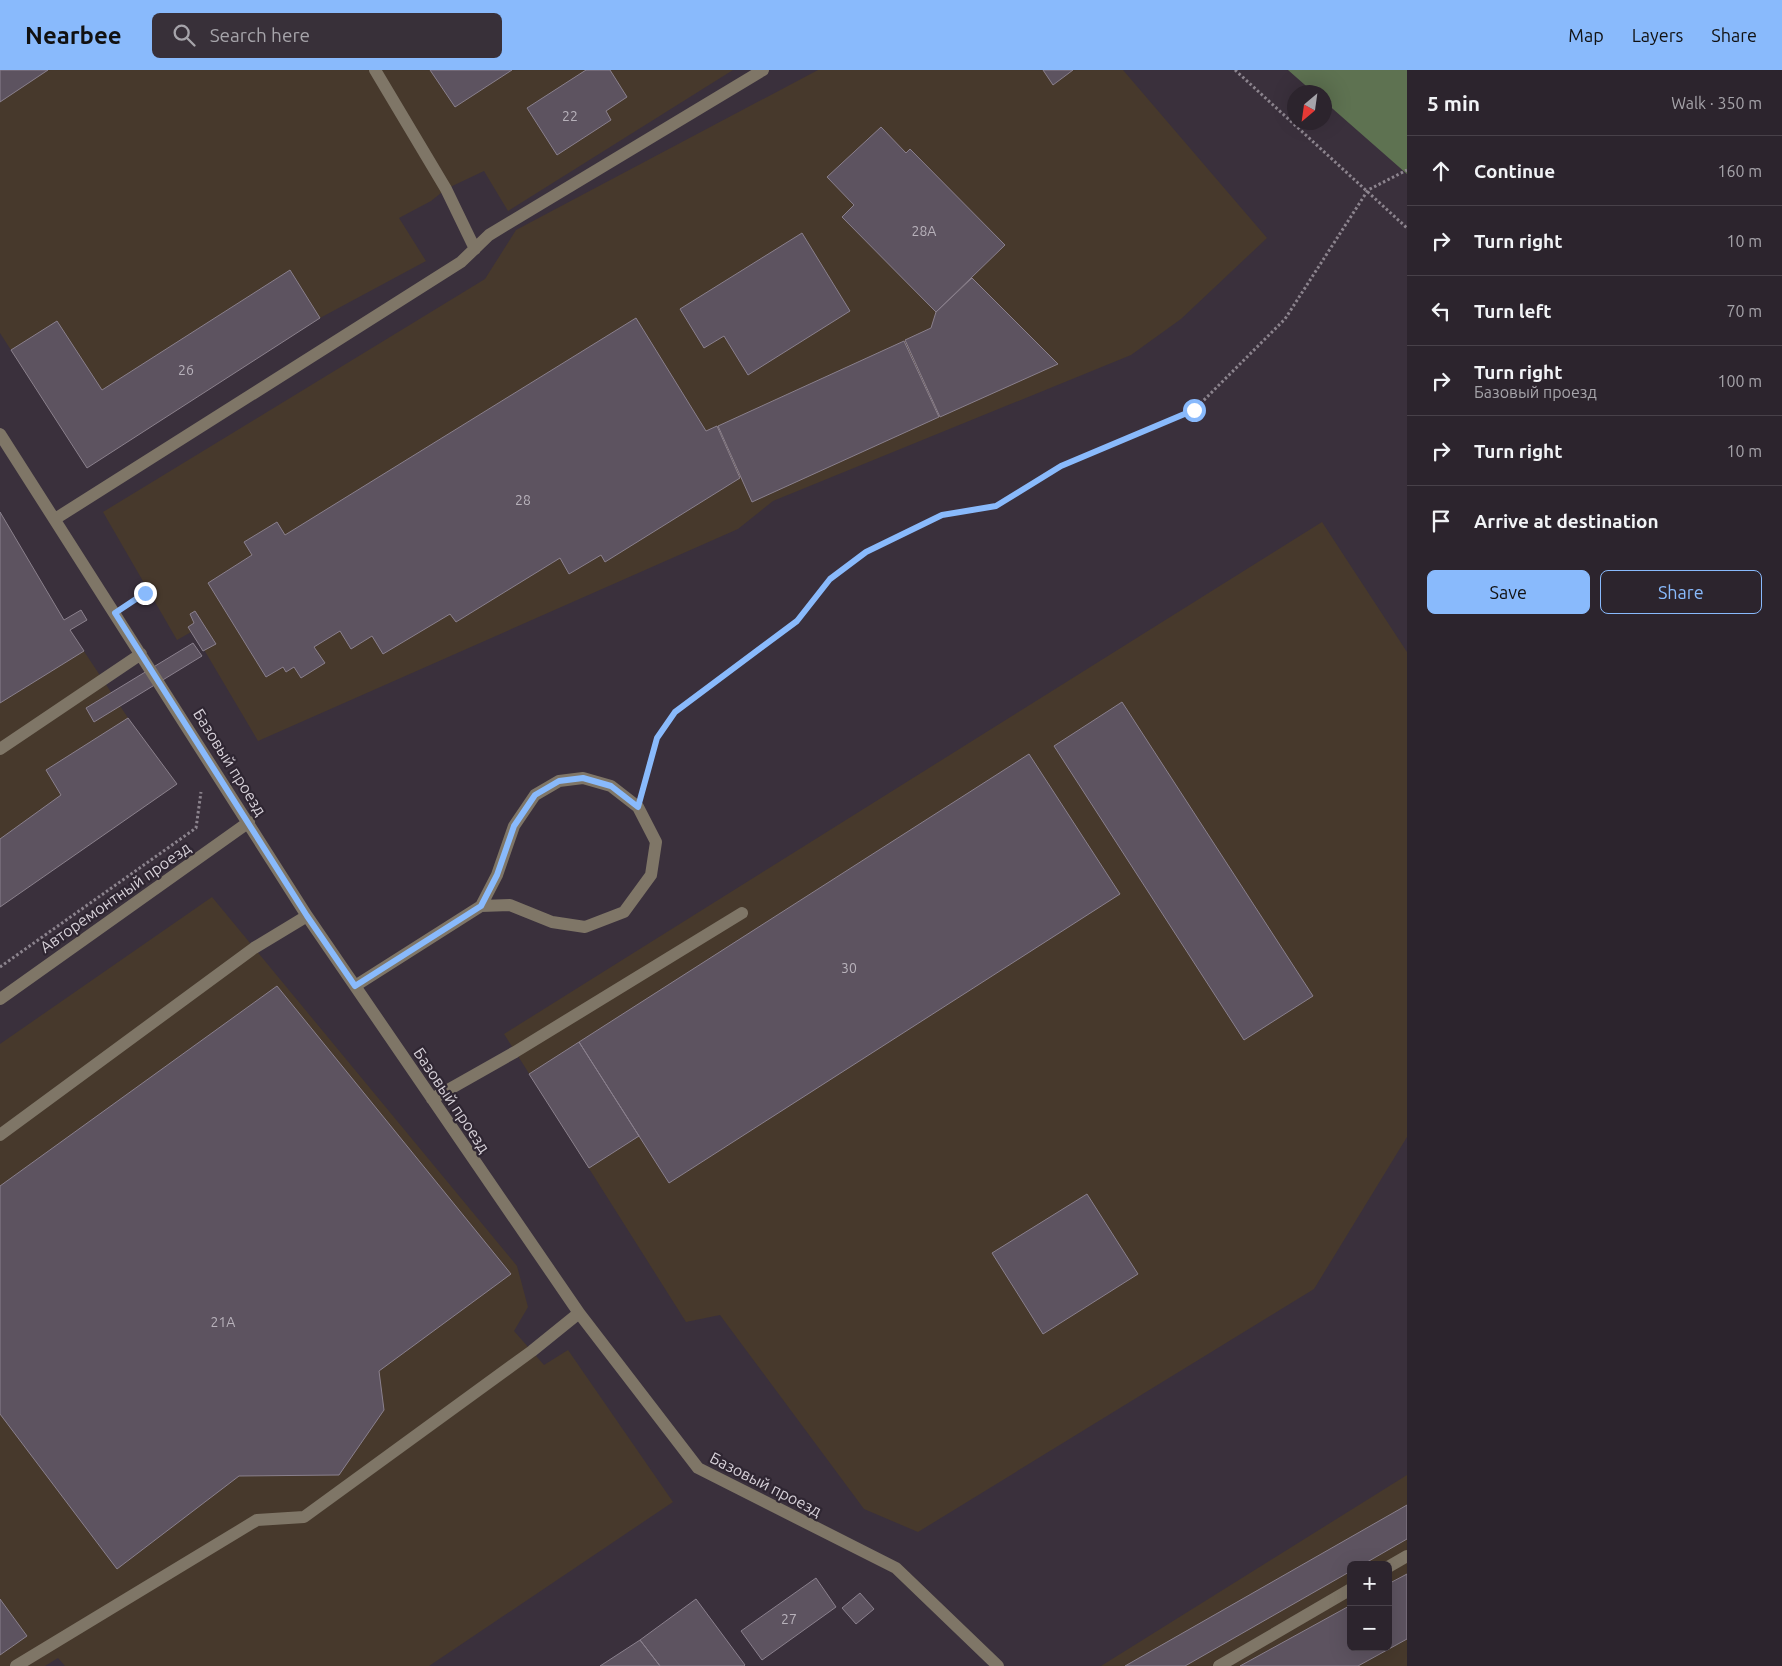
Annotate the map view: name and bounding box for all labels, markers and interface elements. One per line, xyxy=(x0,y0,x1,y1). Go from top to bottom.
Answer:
search box xyxy=(152,13,502,58)
icon: search xyxy=(170,21,198,49)
text: Nearbee xyxy=(25,22,122,49)
text: Search here xyxy=(210,24,310,46)
text: Map xyxy=(1568,25,1604,45)
text: Layers xyxy=(1632,25,1683,45)
text: Share xyxy=(1711,25,1757,45)
north arrow xyxy=(1287,85,1332,130)
text: 5 min xyxy=(1427,91,1480,115)
text: Walk · 350 m xyxy=(1671,94,1762,112)
house number: 22 xyxy=(562,108,578,124)
icon: ahead xyxy=(1427,157,1455,185)
text: Continue xyxy=(1474,160,1555,182)
text: 160 m xyxy=(1717,162,1762,180)
house number: 28А xyxy=(912,223,936,239)
icon: right xyxy=(1427,227,1455,255)
text: Turn right xyxy=(1474,230,1562,252)
text: 10 m xyxy=(1726,232,1762,250)
icon: left xyxy=(1427,297,1455,325)
text: Turn left xyxy=(1474,300,1552,322)
text: 70 m xyxy=(1726,302,1762,320)
text: Turn right xyxy=(1474,361,1562,383)
house number: 26 xyxy=(178,362,194,378)
icon: right xyxy=(1427,367,1455,395)
text: 100 m xyxy=(1717,372,1762,390)
text: Базовый проезд xyxy=(1474,383,1597,401)
route start xyxy=(1183,399,1206,422)
icon: right xyxy=(1427,437,1455,465)
text: Turn right xyxy=(1474,440,1562,462)
text: 10 m xyxy=(1726,442,1762,460)
house number: 28 xyxy=(515,492,531,508)
icon: arrive xyxy=(1427,507,1455,535)
text: Arrive at destination xyxy=(1474,510,1659,532)
button: Save xyxy=(1427,570,1590,614)
button: Share xyxy=(1600,570,1762,614)
route end xyxy=(134,582,157,605)
street label: Базовый проезд xyxy=(190,705,270,819)
street label: Авторемонтный проезд xyxy=(36,838,194,956)
house number: 30 xyxy=(841,960,857,976)
street label: Базовый проезд xyxy=(410,1044,494,1156)
house number: 21А xyxy=(211,1314,235,1330)
street label: Базовый проезд xyxy=(707,1448,825,1520)
map controls xyxy=(1347,1561,1392,1651)
button: + xyxy=(1347,1561,1392,1606)
button: − xyxy=(1347,1606,1392,1651)
house number: 27 xyxy=(781,1611,797,1627)

